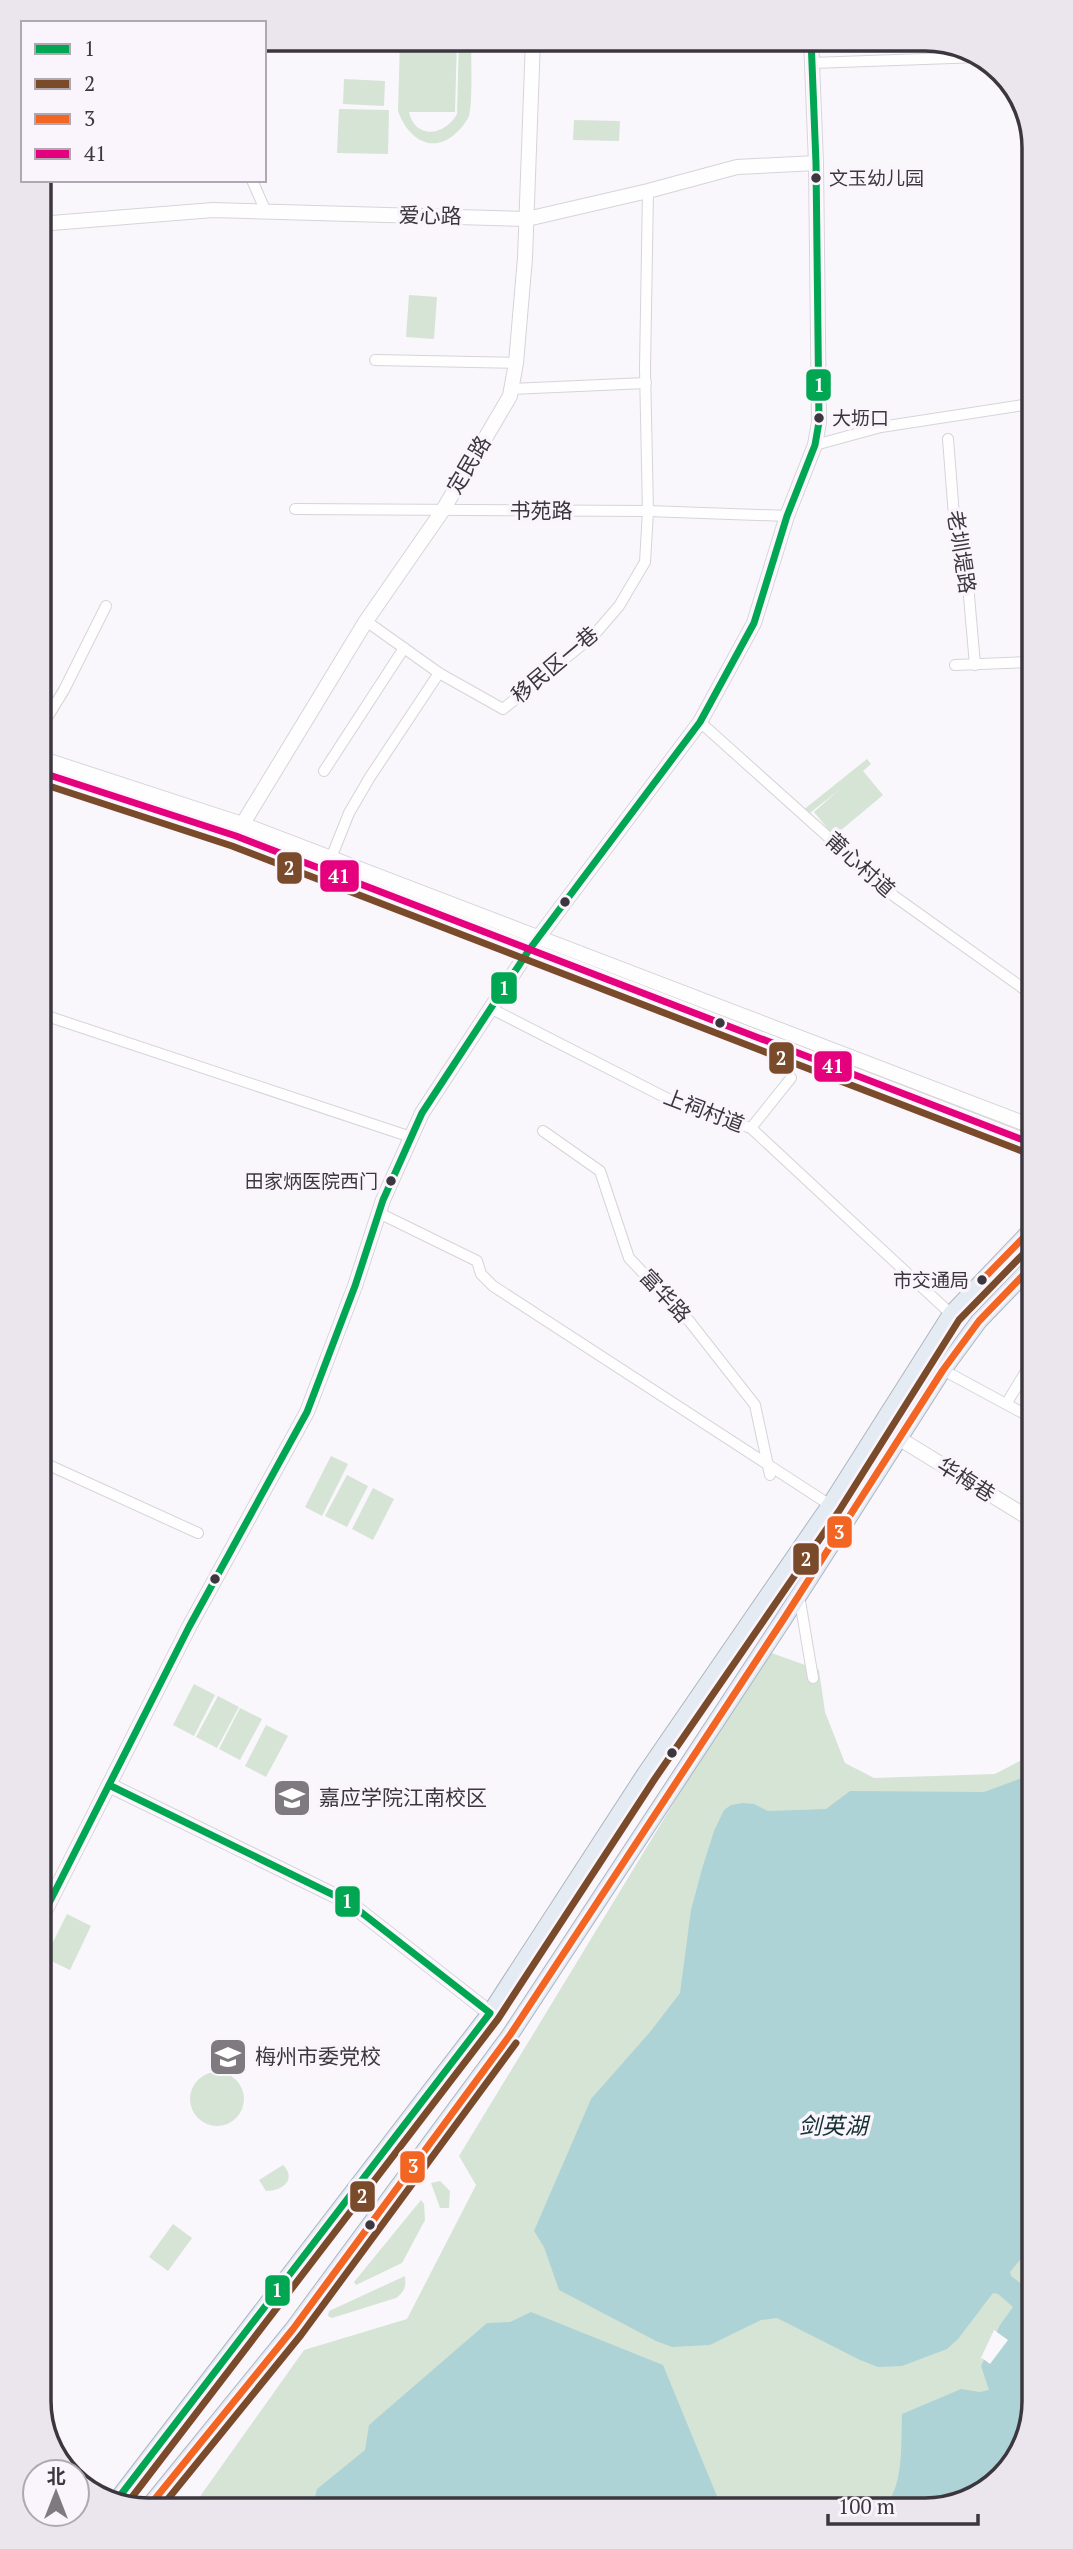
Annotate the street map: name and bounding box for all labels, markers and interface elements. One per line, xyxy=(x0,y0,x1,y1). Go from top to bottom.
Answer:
legend xyxy=(21,21,266,182)
text: 1 xyxy=(84,34,95,62)
text: 2 xyxy=(84,69,95,97)
text: 3 xyxy=(84,104,95,132)
text: 41 xyxy=(84,139,106,167)
place label: 文玉幼儿园 xyxy=(829,165,924,190)
marker: 文玉幼儿园 xyxy=(809,171,823,185)
street label: 爱心路 xyxy=(398,200,462,230)
line badge: 1 xyxy=(805,368,832,402)
text: 1 xyxy=(814,372,824,397)
place label: 大坜口 xyxy=(832,405,889,430)
marker: 大坜口 xyxy=(812,411,826,425)
street label: 定民路 xyxy=(440,430,496,499)
street label: 书苑路 xyxy=(510,496,573,524)
street label: 老圳堤路 xyxy=(942,508,982,596)
street label: 移民区一巷 xyxy=(505,620,604,709)
street label: 莆心村道 xyxy=(820,826,901,903)
line badge: 2 xyxy=(276,851,303,885)
text: 2 xyxy=(284,855,294,880)
line badge: 41 xyxy=(319,859,360,893)
text: 41 xyxy=(328,863,350,888)
unlabelled marker xyxy=(558,895,572,909)
line badge: 1 xyxy=(490,971,518,1005)
text: 1 xyxy=(499,975,509,1000)
unlabelled marker xyxy=(713,1016,727,1030)
line badge: 2 xyxy=(768,1041,795,1075)
text: 2 xyxy=(776,1045,786,1070)
line badge: 41 xyxy=(813,1050,853,1083)
text: 41 xyxy=(822,1053,844,1078)
street label: 上祠村道 xyxy=(660,1082,749,1138)
place label: 田家炳医院西门 xyxy=(245,1168,378,1193)
marker: 田家炳医院西门 xyxy=(384,1174,398,1188)
street label: 富华路 xyxy=(634,1263,697,1328)
place label: 市交通局 xyxy=(893,1267,969,1292)
marker: 市交通局 xyxy=(975,1273,989,1287)
street label: 华梅巷 xyxy=(932,1451,1001,1508)
line badge: 3 xyxy=(826,1515,853,1549)
text: 3 xyxy=(834,1519,844,1544)
line badge: 2 xyxy=(792,1542,820,1576)
text: 2 xyxy=(801,1546,811,1571)
unlabelled marker xyxy=(208,1572,222,1586)
unlabelled marker xyxy=(665,1746,679,1760)
school or university icon: 嘉应学院江南校区 xyxy=(271,1777,313,1819)
place label: 嘉应学院江南校区 xyxy=(319,1783,487,1811)
line badge: 1 xyxy=(334,1885,361,1918)
text: 1 xyxy=(342,1888,352,1913)
school or university icon: 梅州市委党校 xyxy=(207,2036,249,2078)
place label: 梅州市委党校 xyxy=(255,2042,381,2070)
water label: 剑英湖 xyxy=(799,2110,871,2141)
line badge: 3 xyxy=(399,2150,426,2184)
text: 3 xyxy=(408,2153,418,2178)
line badge: 2 xyxy=(349,2180,376,2213)
text: 2 xyxy=(357,2183,367,2208)
unlabelled marker xyxy=(363,2218,377,2232)
line badge: 1 xyxy=(264,2274,291,2307)
text: 1 xyxy=(272,2277,282,2302)
north arrow xyxy=(21,2458,91,2528)
text: 北 xyxy=(46,2463,66,2488)
scale bar xyxy=(828,2482,978,2526)
text: 100 m xyxy=(838,2492,895,2520)

